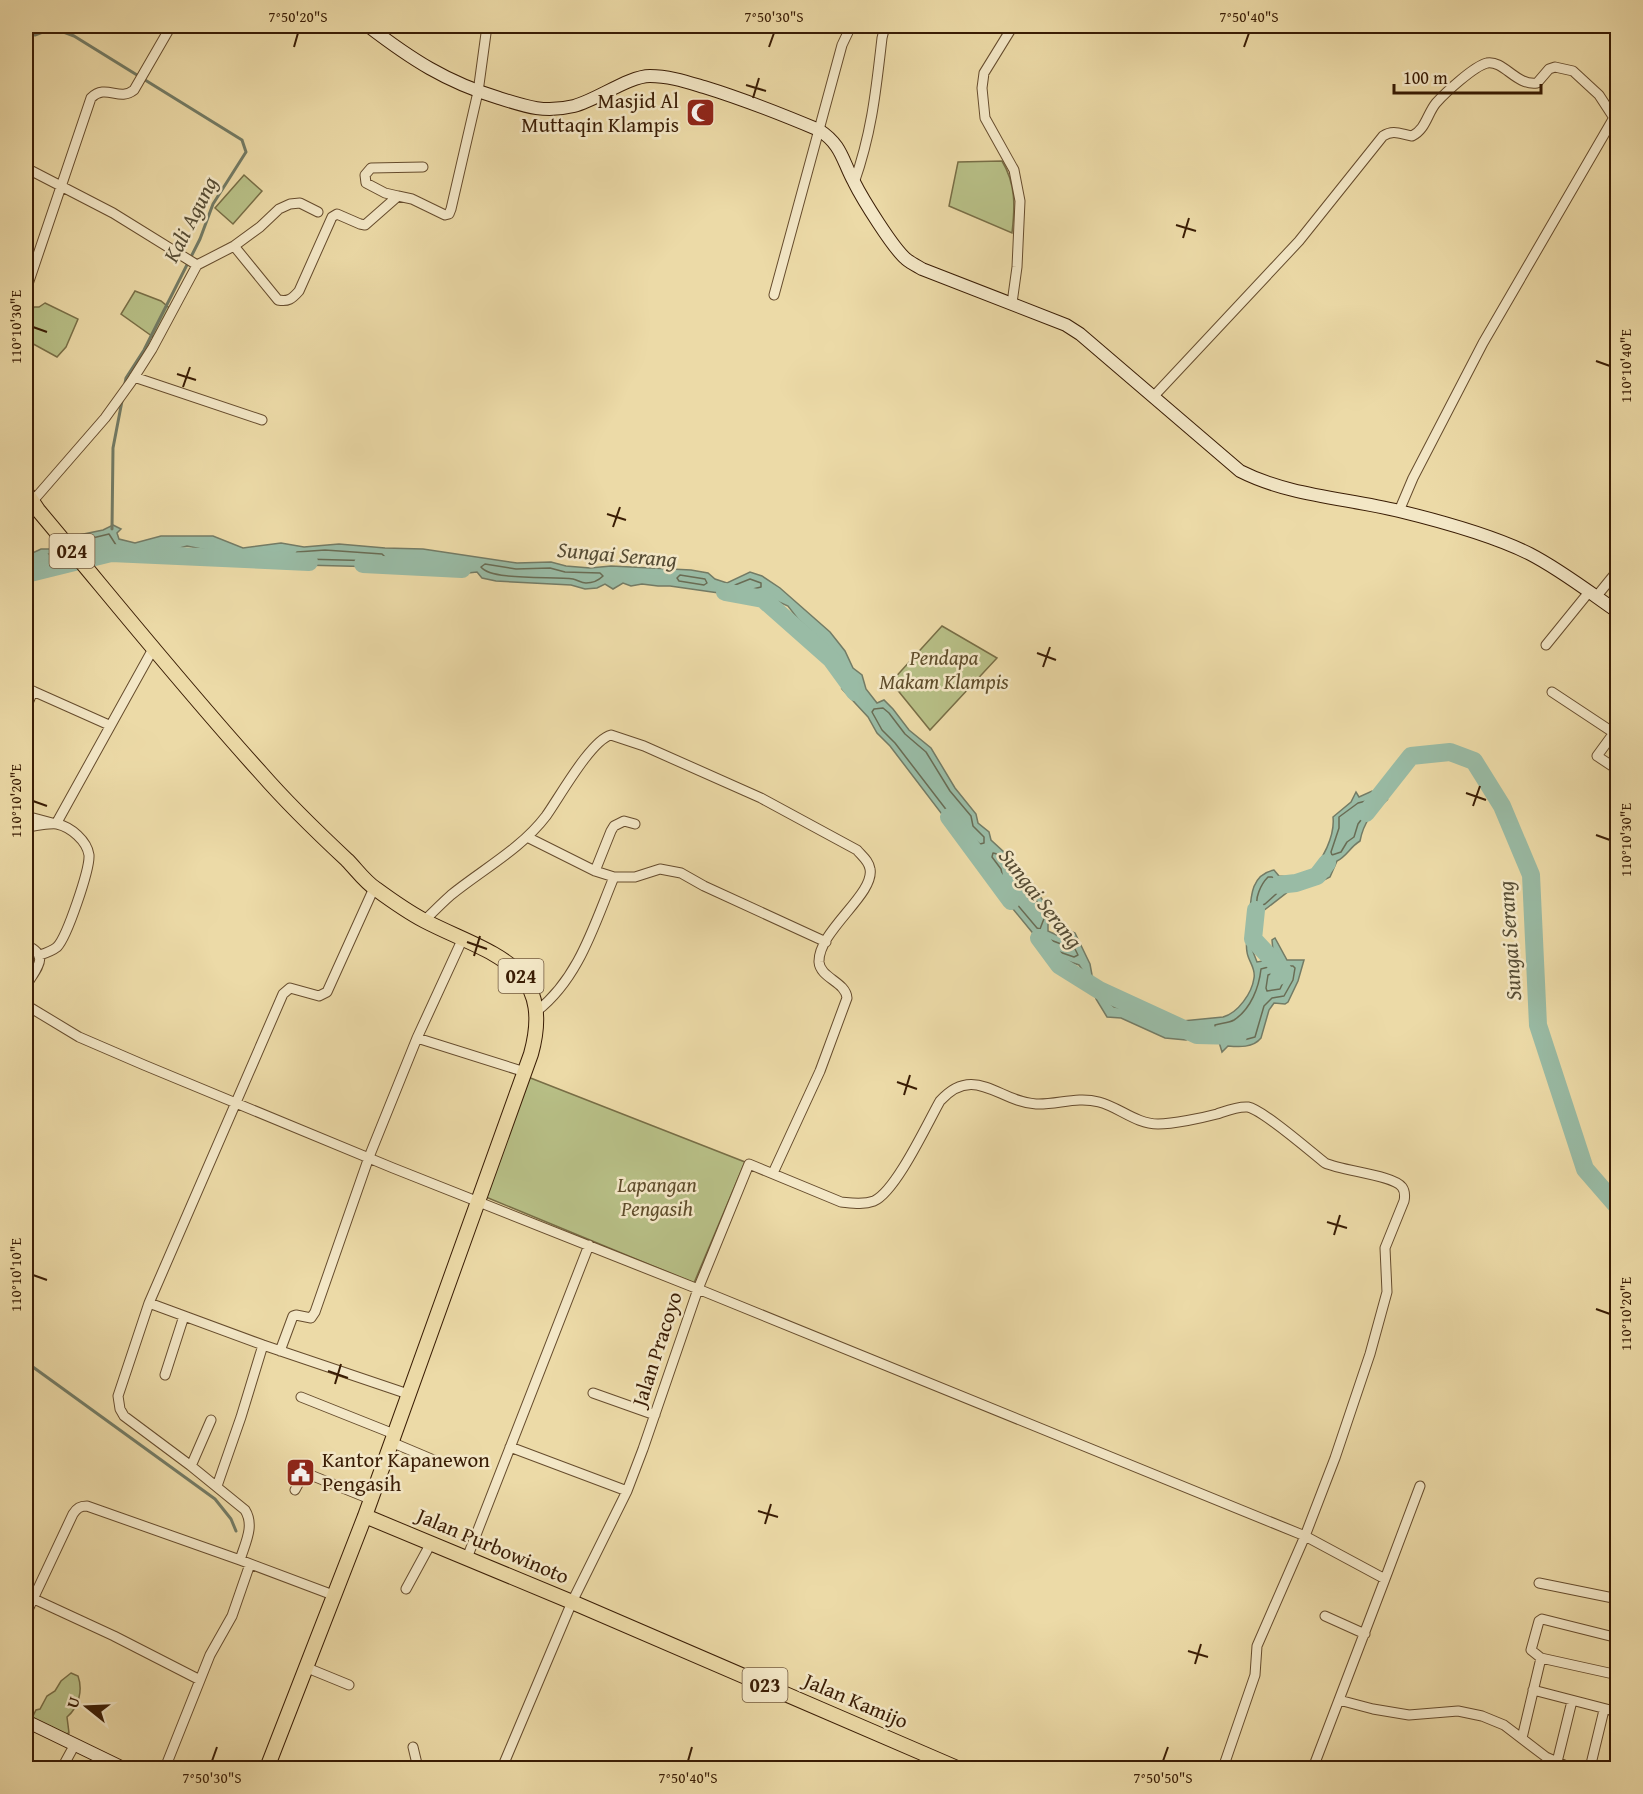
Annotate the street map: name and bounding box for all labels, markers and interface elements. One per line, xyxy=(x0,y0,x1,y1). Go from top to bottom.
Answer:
text: 7°50'20"S xyxy=(268,6,328,27)
text: 7°50'30"S xyxy=(744,6,804,27)
text: 7°50'40"S xyxy=(1219,6,1279,27)
scale bar xyxy=(1394,57,1541,95)
text: 100 m xyxy=(1403,64,1448,91)
place label: Masjid Al Muttaqin Klampis xyxy=(521,85,679,140)
mosque icon: Masjid Al Muttaqin Klampis xyxy=(684,97,716,129)
water label: Kali Agung xyxy=(154,170,225,268)
text: 110°10'30"E xyxy=(5,290,26,364)
text: 110°10'40"E xyxy=(1615,329,1636,403)
water label: Sungai Serang xyxy=(556,533,678,575)
road number: 024 xyxy=(50,534,94,568)
park label: Pendapa Makam Klampis xyxy=(879,642,1009,697)
text: 110°10'20"E xyxy=(5,764,26,838)
text: 110°10'30"E xyxy=(1615,803,1636,877)
water label: Sungai Serang xyxy=(991,841,1091,955)
water label: Sungai Serang xyxy=(1489,880,1529,1002)
road number: 024 xyxy=(498,959,544,993)
park label: Lapangan Pengasih xyxy=(616,1169,697,1224)
text: 110°10'10"E xyxy=(5,1238,26,1312)
text: 110°10'20"E xyxy=(1615,1277,1636,1351)
street label: Jalan Pracoyo xyxy=(622,1287,690,1413)
place label: Kantor Kapanewon Pengasih xyxy=(322,1444,490,1499)
public building icon: Kantor Kapanewon Pengasih xyxy=(285,1456,317,1488)
street label: Jalan Purbowinoto xyxy=(409,1498,574,1592)
street label: Jalan Kamijo xyxy=(796,1664,913,1736)
road number: 023 xyxy=(742,1668,788,1702)
north arrow xyxy=(57,1677,117,1737)
text: U xyxy=(60,1693,86,1711)
text: 7°50'30"S xyxy=(182,1767,242,1788)
text: 7°50'40"S xyxy=(658,1767,718,1788)
text: 7°50'50"S xyxy=(1133,1767,1193,1788)

